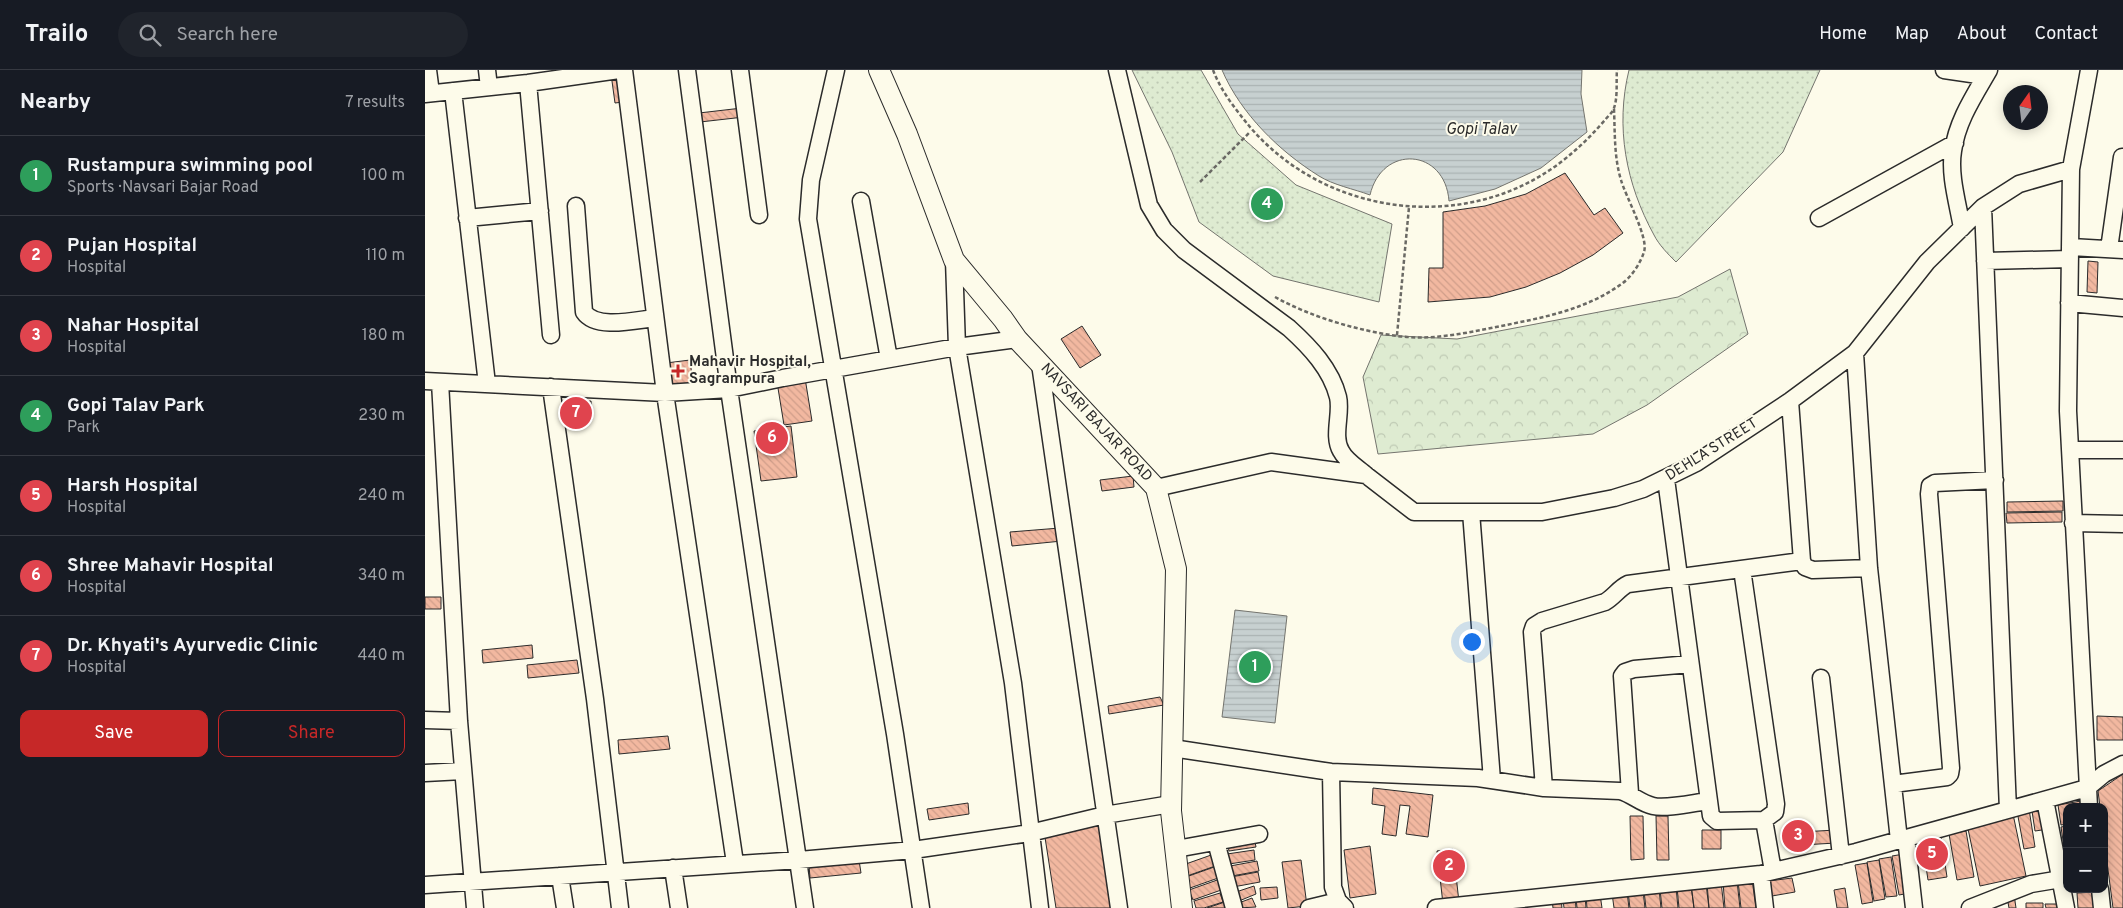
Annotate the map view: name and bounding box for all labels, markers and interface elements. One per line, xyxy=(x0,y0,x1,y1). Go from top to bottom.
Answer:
search box xyxy=(118,12,468,57)
text: Trailo xyxy=(25,20,88,50)
icon: search xyxy=(136,21,164,49)
text: Search here xyxy=(176,23,278,47)
text: Home xyxy=(1819,23,1867,46)
text: Map xyxy=(1895,23,1929,46)
text: About xyxy=(1957,23,2006,46)
text: Contact xyxy=(2034,23,2098,46)
north arrow xyxy=(2003,85,2048,130)
text: Nearby xyxy=(20,89,91,116)
text: 7 results xyxy=(345,93,405,113)
water label: Gopi Talav xyxy=(1446,120,1517,140)
text: Rustampura swimming pool xyxy=(67,154,313,178)
text: 1 xyxy=(33,166,39,186)
text: 100 m xyxy=(361,166,405,186)
text: Sports · Navsari Bajar Road xyxy=(67,178,258,198)
pin: 4 xyxy=(1251,185,1283,223)
text: Pujan Hospital xyxy=(67,234,197,258)
text: 2 xyxy=(31,246,41,266)
text: 110 m xyxy=(365,246,405,266)
text: Hospital xyxy=(67,258,126,278)
text: Nahar Hospital xyxy=(67,314,199,338)
text: 3 xyxy=(31,326,41,346)
text: 180 m xyxy=(362,326,405,346)
text: Hospital xyxy=(67,338,126,358)
place label: Mahavir Hospital, Sagrampura xyxy=(689,353,811,389)
street label: NAVSARI BAJAR ROAD xyxy=(1036,360,1156,486)
marker: Mahavir Hospital, Sagrampura xyxy=(671,364,685,378)
text: Gopi Talav Park xyxy=(67,394,205,418)
pin: 7 xyxy=(560,394,592,432)
text: 4 xyxy=(31,406,41,426)
text: 230 m xyxy=(358,406,405,426)
street label: DEHLA STREET xyxy=(1662,414,1762,486)
text: Park xyxy=(67,418,100,438)
pin: 6 xyxy=(756,419,788,457)
text: Harsh Hospital xyxy=(67,474,198,498)
text: 5 xyxy=(31,486,41,506)
text: 240 m xyxy=(358,486,405,506)
text: Hospital xyxy=(67,498,126,518)
text: Shree Mahavir Hospital xyxy=(67,554,274,578)
text: 6 xyxy=(31,566,41,586)
text: 340 m xyxy=(358,566,405,586)
text: Hospital xyxy=(67,578,126,598)
your location xyxy=(1459,629,1485,655)
text: Dr. Khyati's Ayurvedic Clinic xyxy=(67,634,318,658)
text: 7 xyxy=(32,646,40,666)
text: 440 m xyxy=(358,646,405,666)
pin: 1 xyxy=(1239,648,1271,686)
text: Hospital xyxy=(67,658,126,678)
button: Save xyxy=(20,710,208,757)
button: Share xyxy=(218,710,405,757)
map controls xyxy=(2063,803,2108,893)
button: + xyxy=(2063,803,2108,848)
pin: 3 xyxy=(1782,817,1814,855)
pin: 5 xyxy=(1916,835,1948,873)
pin: 2 xyxy=(1433,847,1465,885)
button: − xyxy=(2063,848,2108,893)

